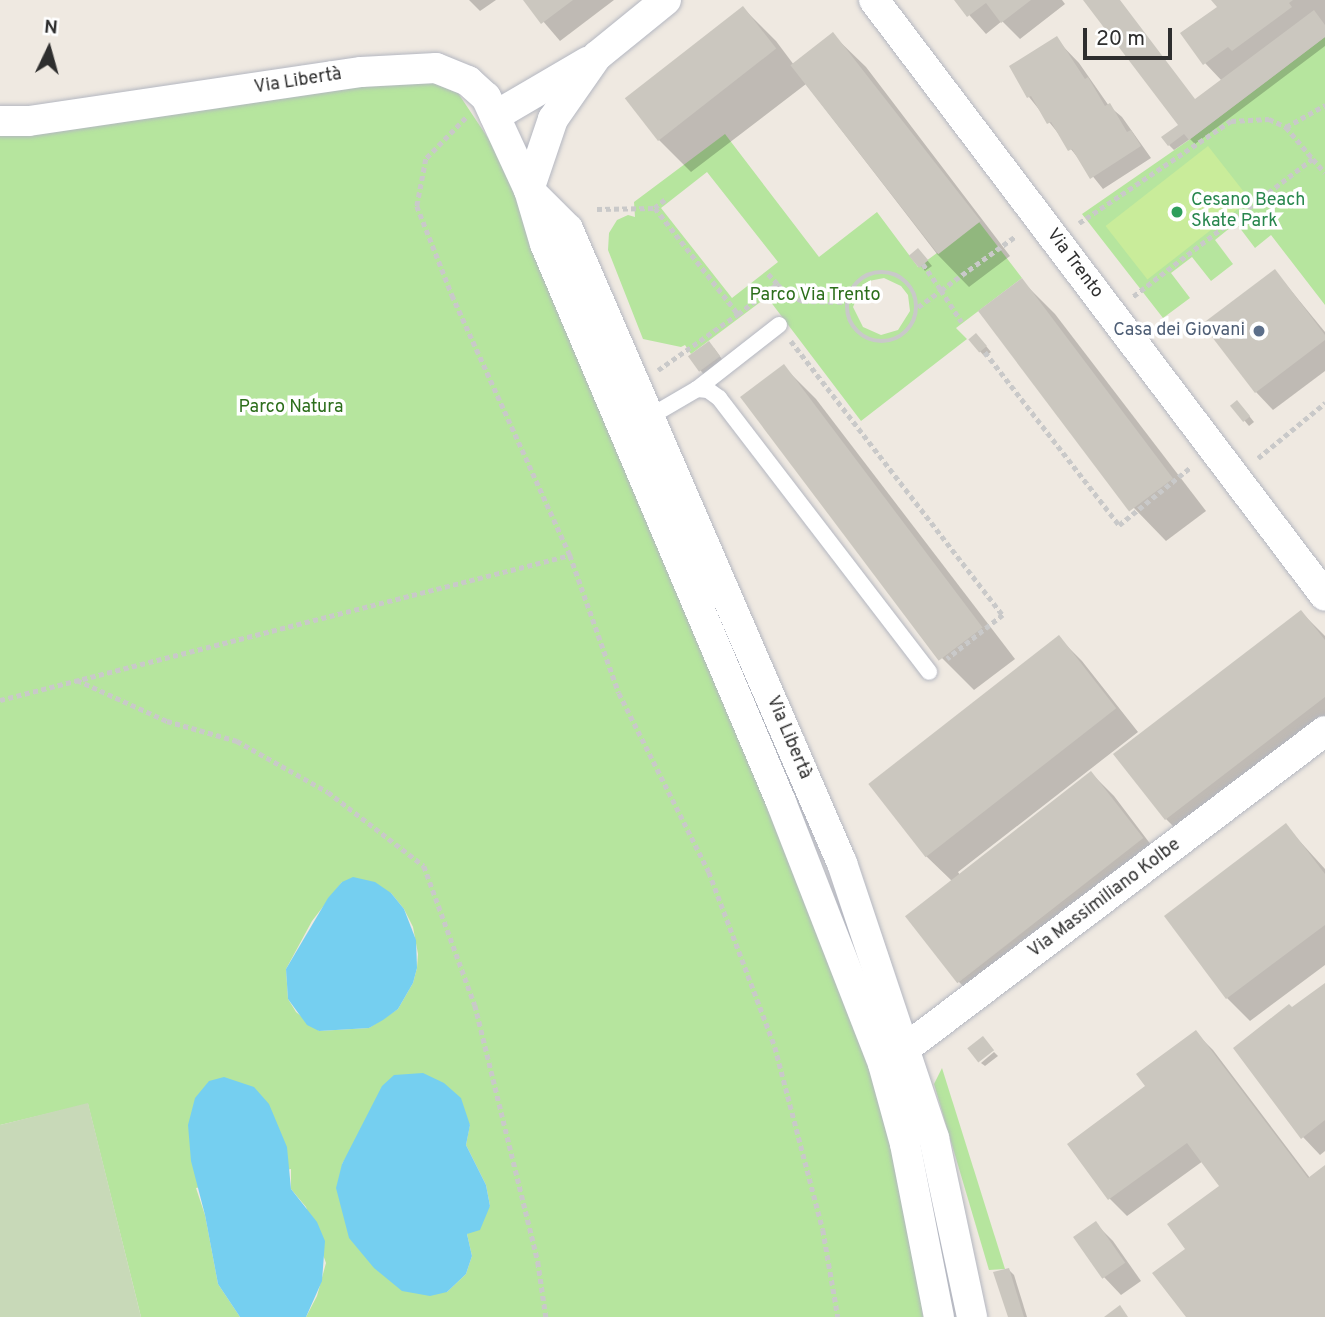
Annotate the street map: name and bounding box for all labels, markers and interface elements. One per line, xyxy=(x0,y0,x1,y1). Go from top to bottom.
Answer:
north arrow xyxy=(14,14,84,84)
scale bar xyxy=(1087,14,1176,58)
text: N xyxy=(43,16,59,41)
text: 20 m xyxy=(1096,26,1145,53)
street label: Via Libertà xyxy=(253,64,343,100)
place label: Cesano Beach Skate Park xyxy=(1191,191,1305,234)
marker: Cesano Beach Skate Park xyxy=(1169,204,1185,220)
street label: Via Trento xyxy=(1041,225,1107,303)
park label: Parco Via Trento xyxy=(749,285,881,307)
place label: Casa dei Giovani xyxy=(1113,320,1245,342)
marker: Casa dei Giovani xyxy=(1251,323,1267,339)
park label: Parco Natura xyxy=(239,397,343,419)
street label: Via Libertà xyxy=(761,693,815,783)
street label: Via Massimiliano Kolbe xyxy=(1025,835,1185,963)

